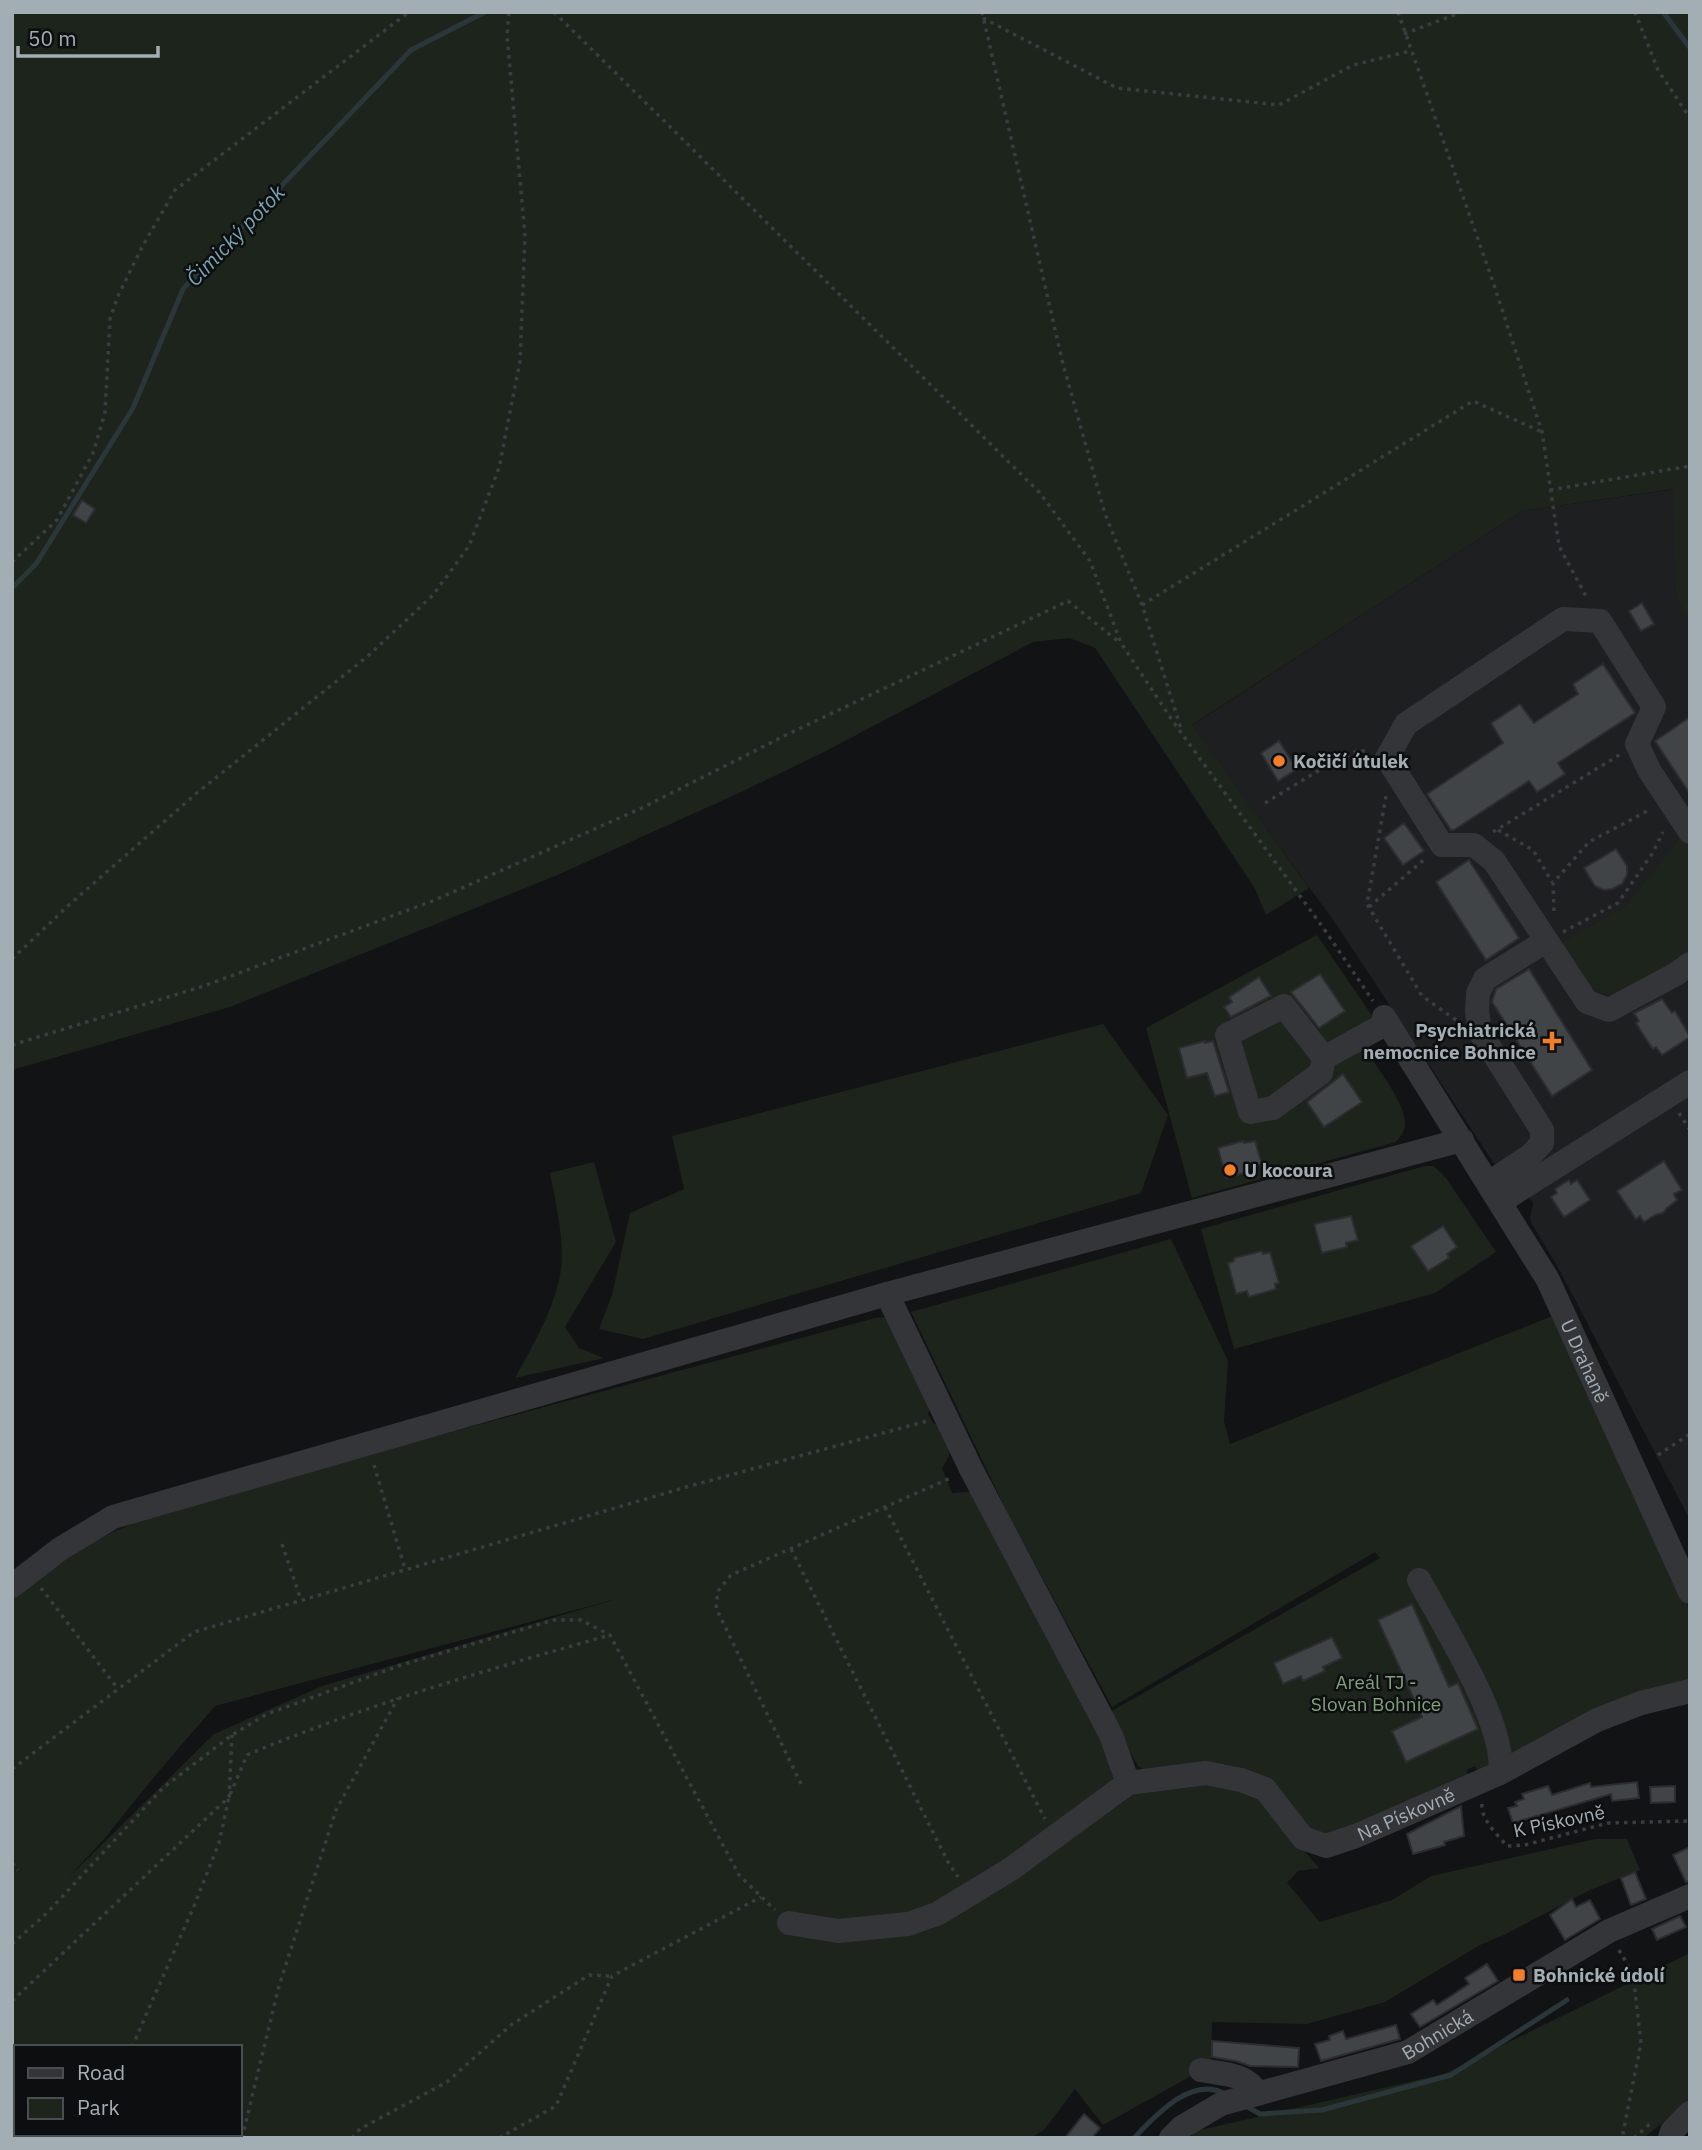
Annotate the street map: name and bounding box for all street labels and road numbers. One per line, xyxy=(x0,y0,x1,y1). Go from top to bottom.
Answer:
street label: U Drahaně xyxy=(1555,1315,1614,1407)
street label: Na Pískovně xyxy=(1353,1782,1459,1846)
street label: K Pískovně xyxy=(1511,1800,1607,1842)
street label: Bohnická xyxy=(1397,2004,1477,2065)

